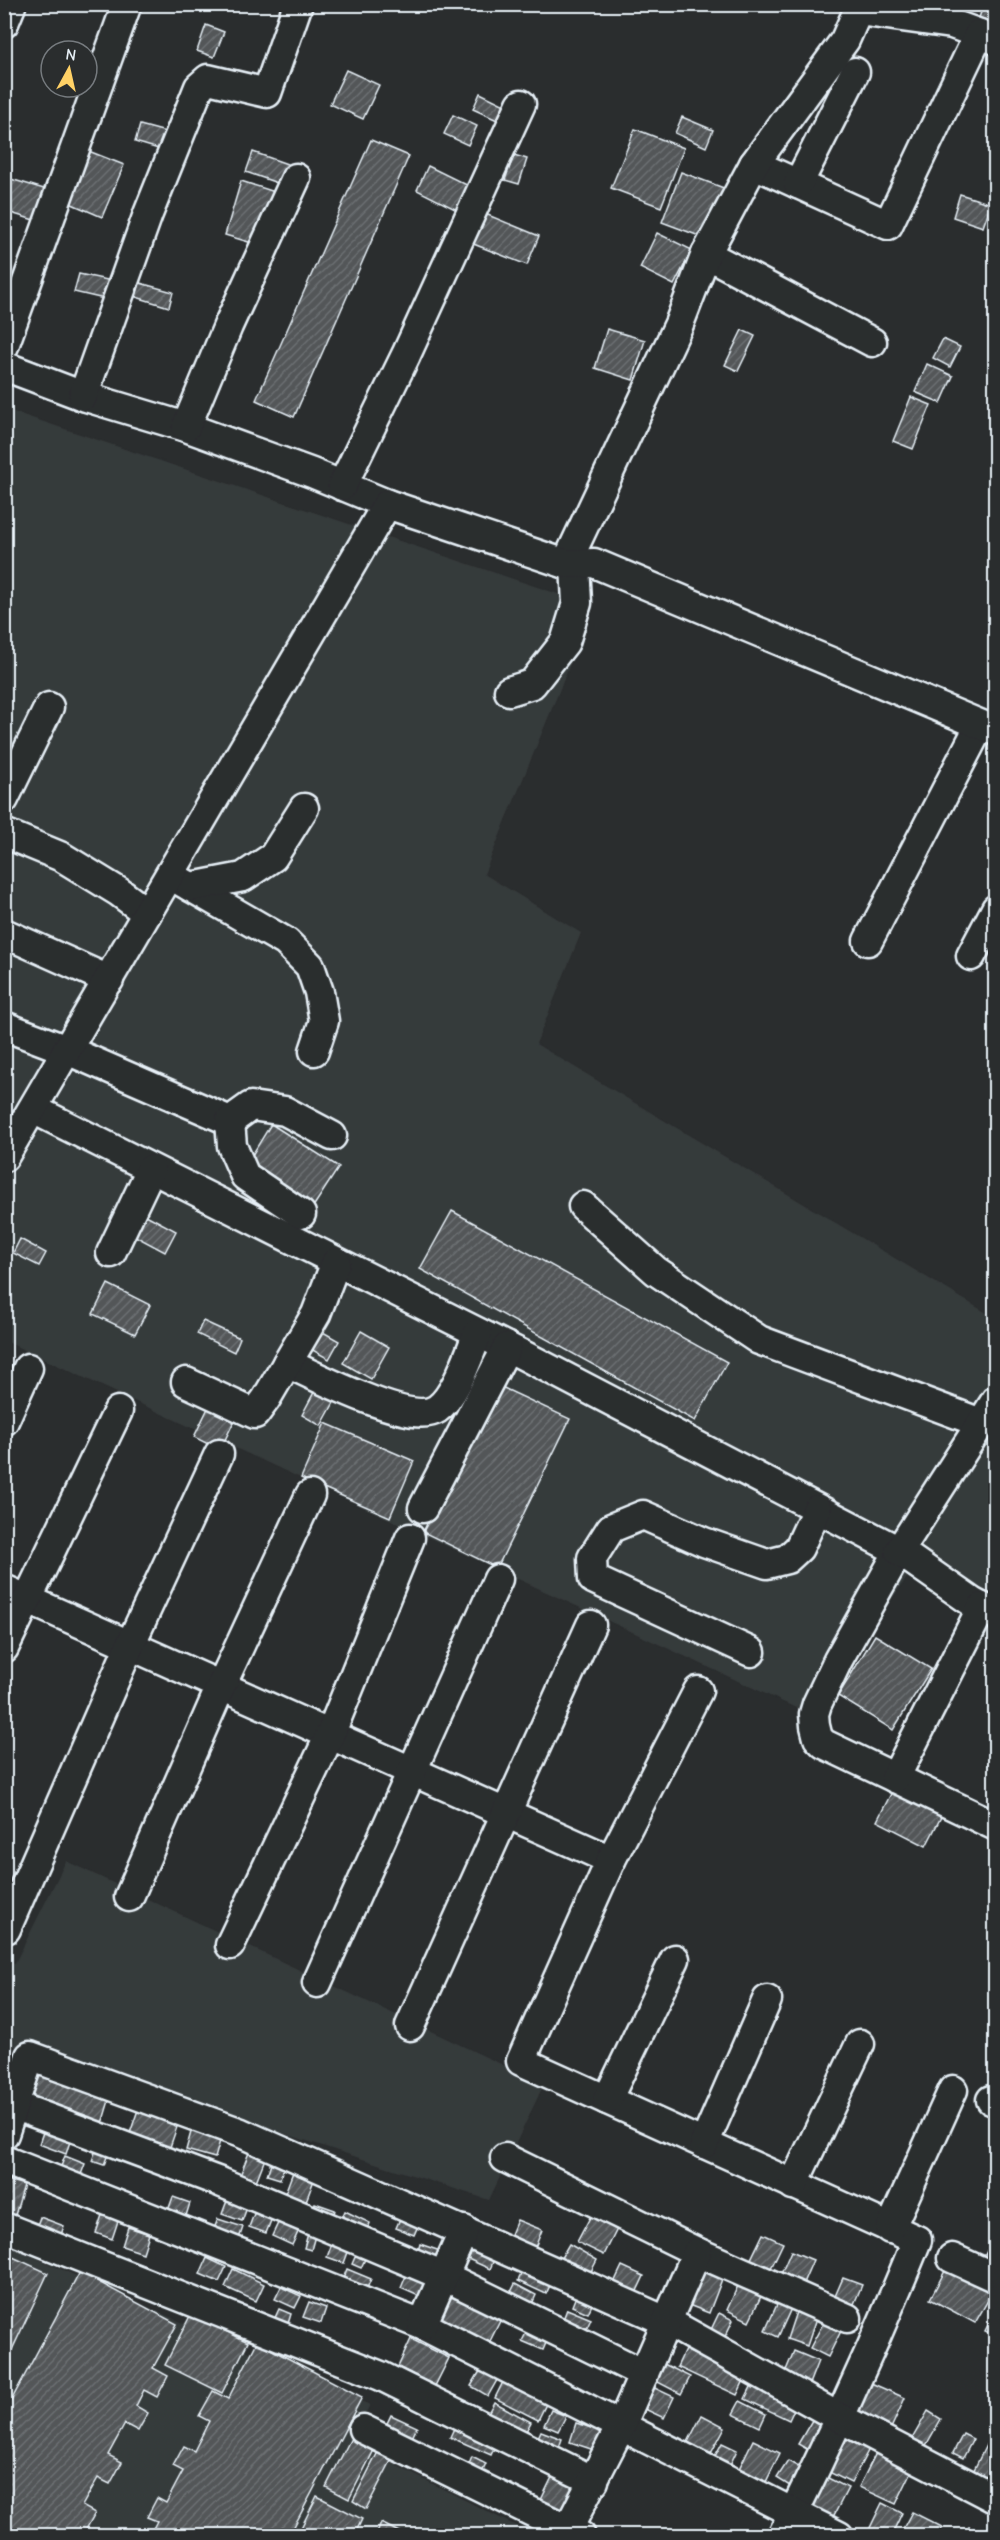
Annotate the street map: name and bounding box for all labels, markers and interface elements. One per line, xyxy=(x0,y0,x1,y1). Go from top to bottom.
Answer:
north arrow xyxy=(39,39,99,99)
text: N xyxy=(65,45,77,65)

